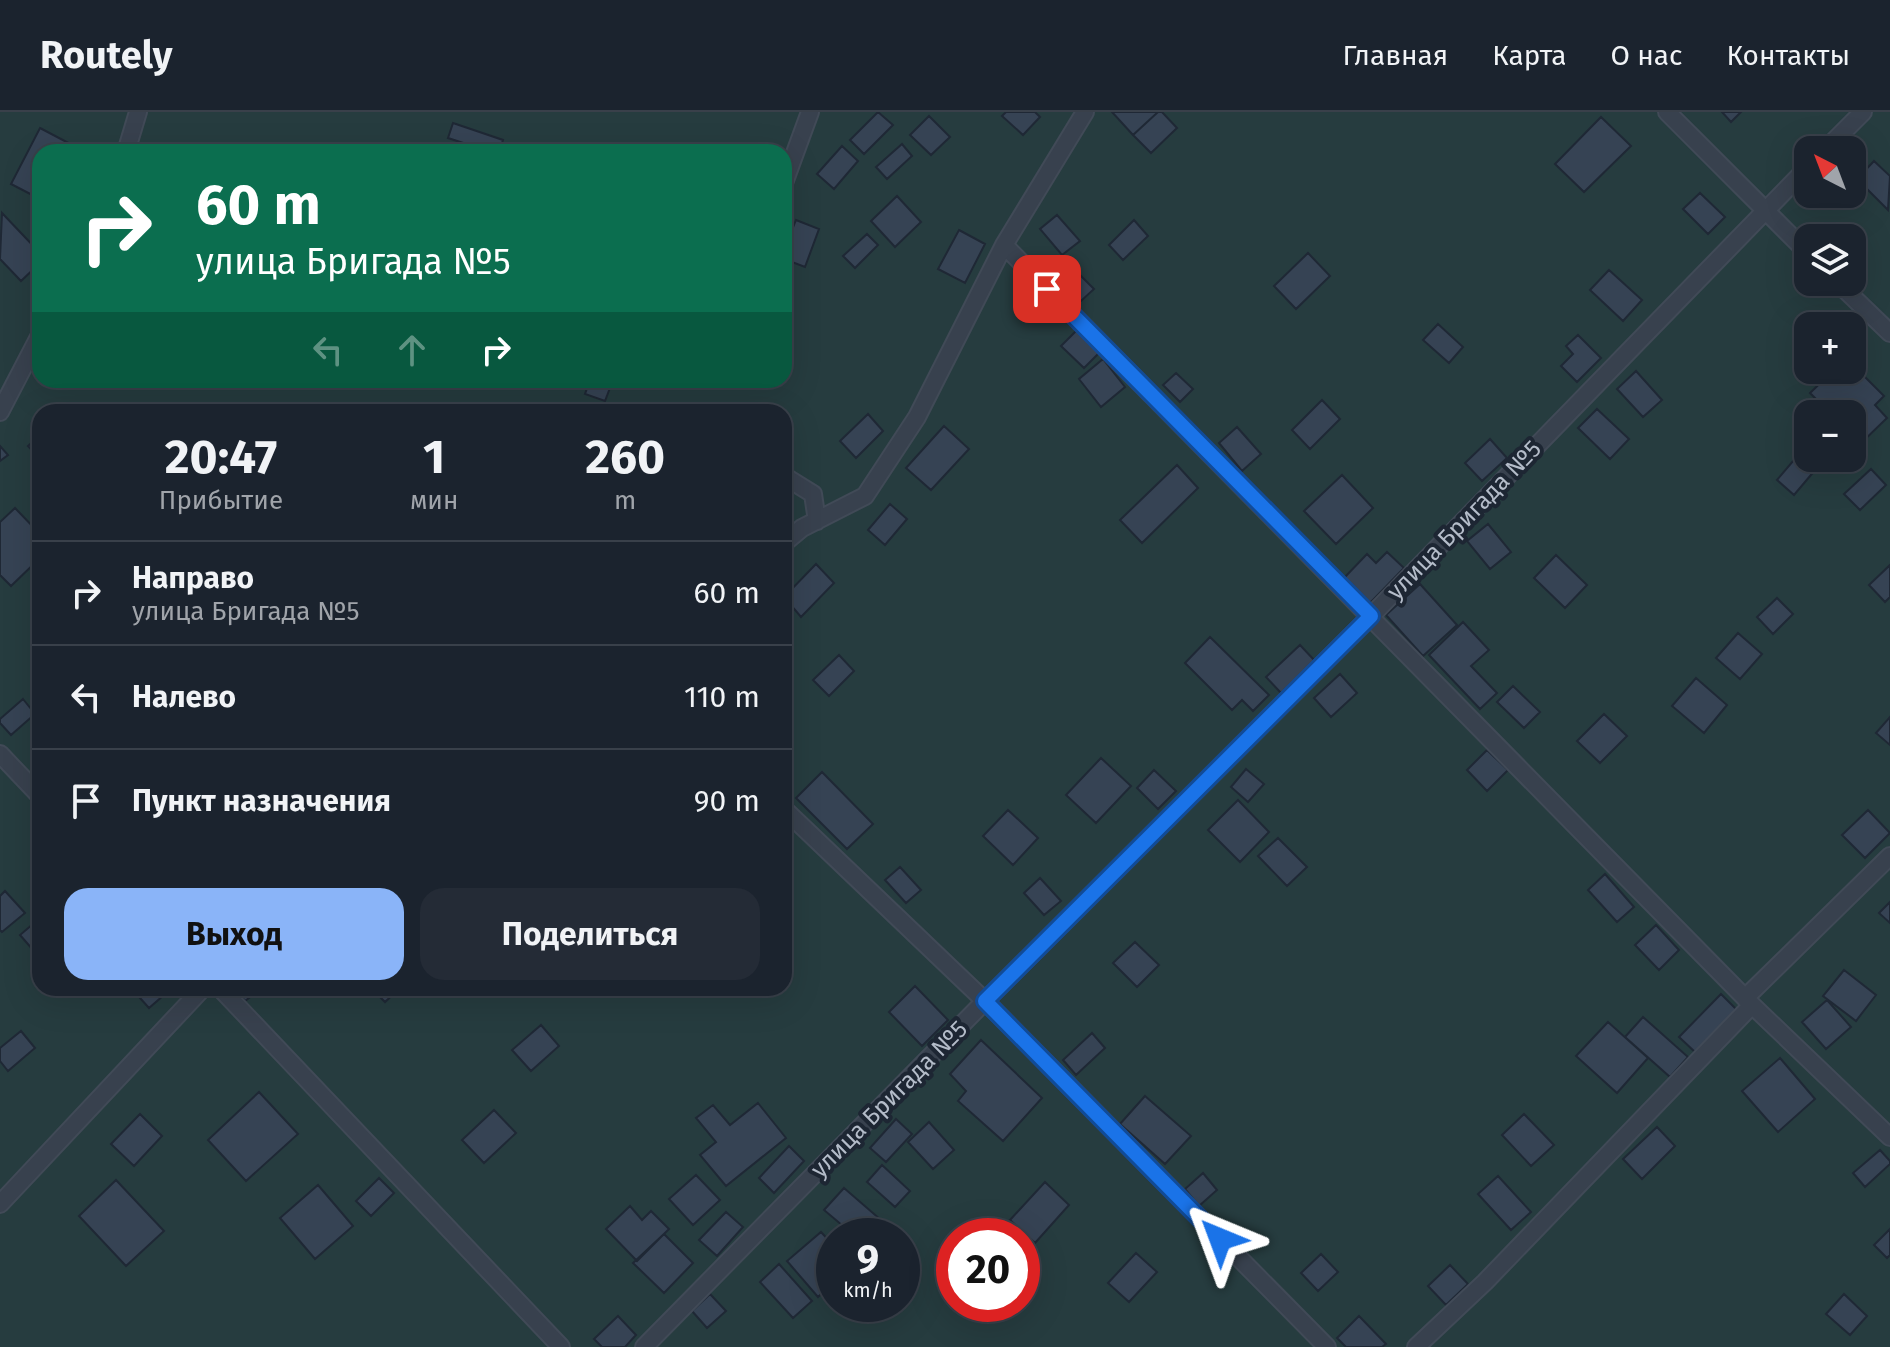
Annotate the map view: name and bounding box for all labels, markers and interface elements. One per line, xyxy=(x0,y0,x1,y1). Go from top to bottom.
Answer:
text: Routely xyxy=(40,32,172,78)
text: Главная xyxy=(1342,39,1448,72)
text: Карта xyxy=(1492,39,1566,72)
text: О нас xyxy=(1610,39,1682,72)
text: Контакты xyxy=(1726,39,1850,72)
north arrow xyxy=(1794,136,1866,208)
map controls xyxy=(1794,136,1866,472)
text: 60 m xyxy=(196,172,321,239)
icon: right xyxy=(64,176,168,280)
button: layers xyxy=(1794,224,1866,296)
text: улица Бригада №5 xyxy=(196,240,511,284)
pin xyxy=(1013,255,1081,323)
icon: arrive xyxy=(1025,267,1069,311)
button: + xyxy=(1794,312,1866,384)
icon: left xyxy=(306,328,350,372)
icon: ahead xyxy=(390,328,434,372)
icon: right xyxy=(474,328,518,372)
button: − xyxy=(1794,400,1866,472)
text: 20:47 xyxy=(165,428,277,486)
text: 1 xyxy=(423,428,445,486)
text: 260 xyxy=(585,428,665,486)
street label: улица Бригада №5 xyxy=(1381,435,1547,605)
text: Прибытие xyxy=(159,485,283,516)
text: мин xyxy=(410,485,458,516)
text: m xyxy=(614,485,636,516)
text: Направо xyxy=(132,560,254,596)
icon: right xyxy=(64,571,108,615)
text: 60 m xyxy=(694,575,760,611)
text: улица Бригада №5 xyxy=(132,596,359,627)
icon: left xyxy=(64,675,108,719)
text: Налево xyxy=(132,679,236,715)
text: 110 m xyxy=(684,679,760,715)
icon: arrive xyxy=(64,779,108,823)
text: Пункт назначения xyxy=(132,783,391,819)
text: 90 m xyxy=(694,783,760,819)
button: Выход xyxy=(64,888,404,980)
button: Поделиться xyxy=(420,888,760,980)
street label: улица Бригада №5 xyxy=(805,1015,973,1183)
position arrow xyxy=(1178,1197,1262,1281)
speed limit sign: 20 xyxy=(936,1218,1040,1322)
text: 9 xyxy=(857,1236,879,1284)
text: km/h xyxy=(843,1278,893,1302)

